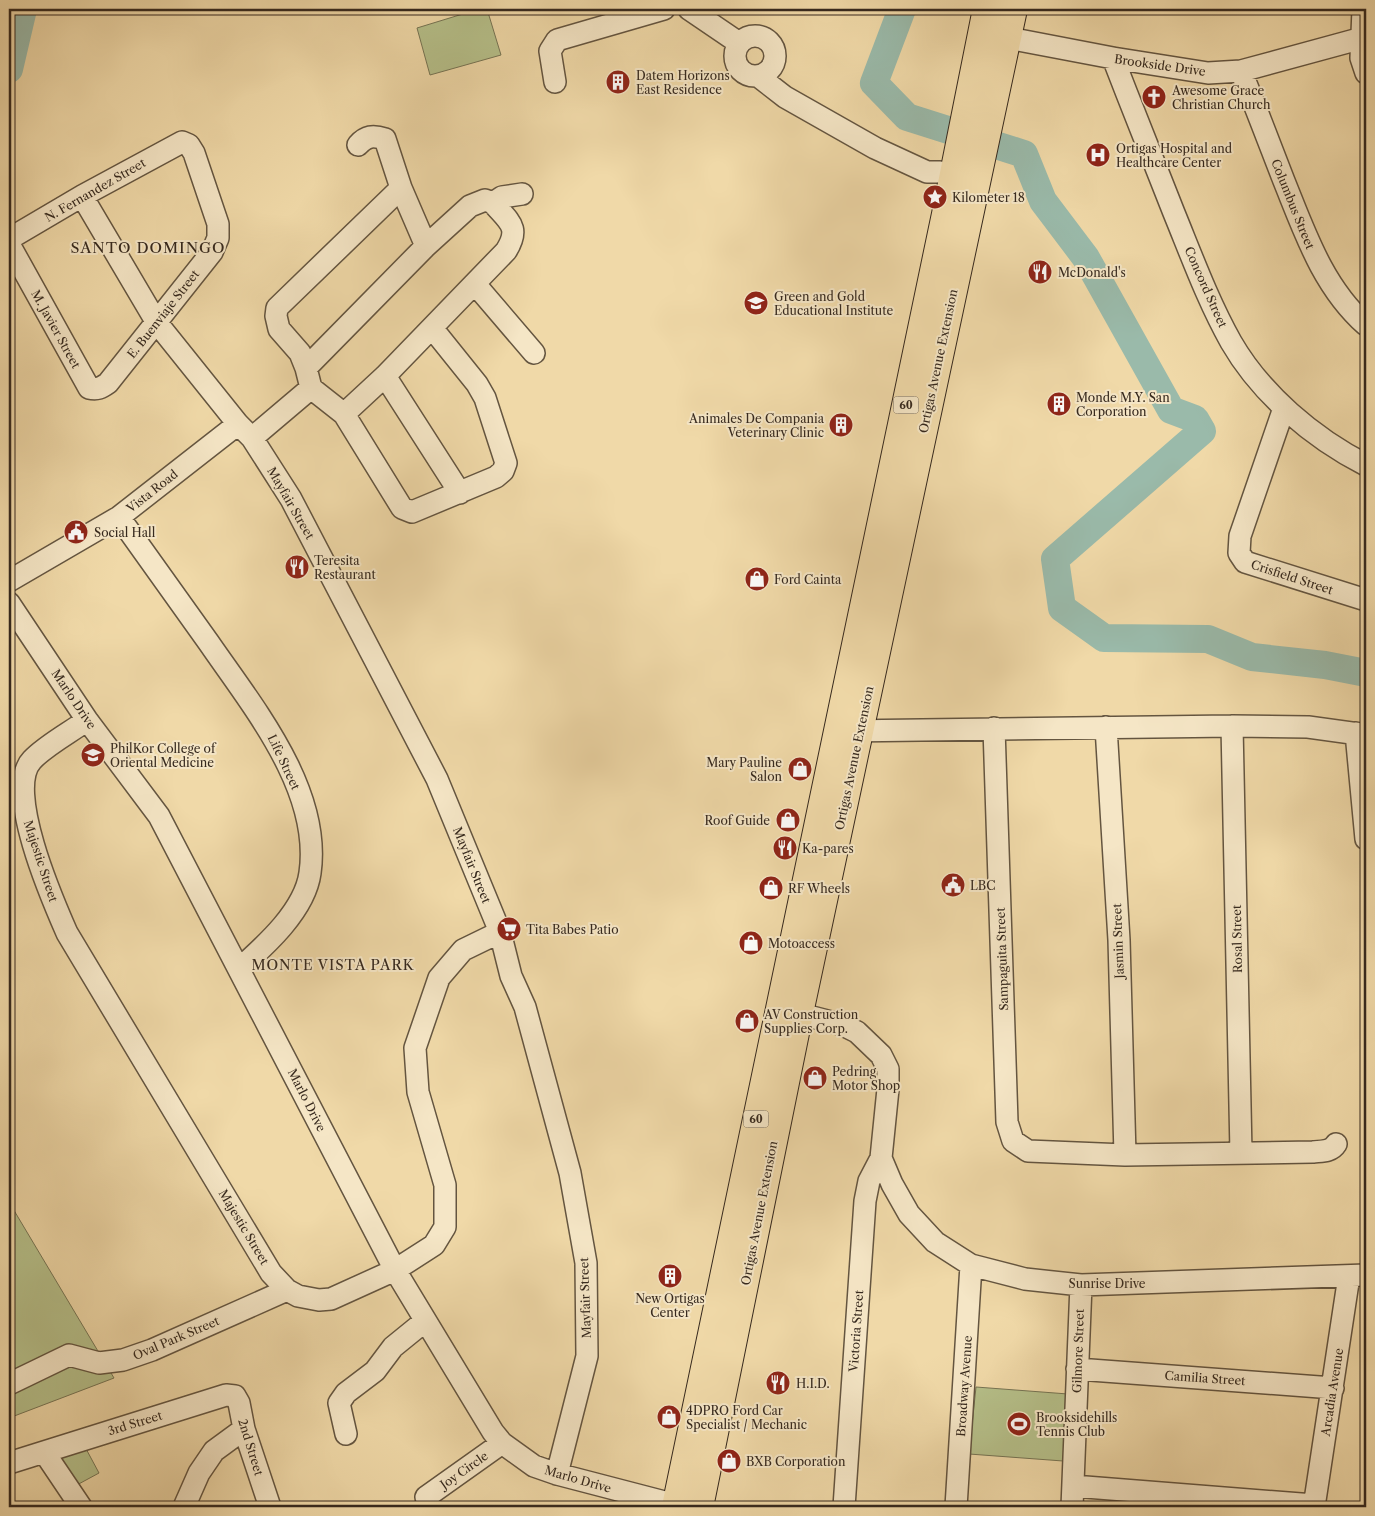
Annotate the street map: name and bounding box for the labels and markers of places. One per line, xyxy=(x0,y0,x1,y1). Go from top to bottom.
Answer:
place label: Datem Horizons East Residence xyxy=(636,68,730,97)
building icon: Datem Horizons East Residence xyxy=(605,69,631,95)
place label: Awesome Grace Christian Church xyxy=(1171,83,1271,112)
church icon: Awesome Grace Christian Church xyxy=(1141,84,1167,110)
place label: Ortigas Hospital and Healthcare Center xyxy=(1116,141,1233,170)
hospital icon: Ortigas Hospital and Healthcare Center xyxy=(1085,142,1111,168)
place icon: Kilometer 18 xyxy=(922,184,948,210)
place label: Kilometer 18 xyxy=(952,190,1025,205)
restaurant icon: McDonald's xyxy=(1027,259,1053,285)
place label: McDonald's xyxy=(1058,265,1126,280)
place label: Green and Gold Educational Institute xyxy=(774,289,893,318)
school or university icon: Green and Gold Educational Institute xyxy=(743,290,769,316)
place label: Monde M.Y. San Corporation xyxy=(1076,390,1170,419)
building icon: Monde M.Y. San Corporation xyxy=(1046,391,1072,417)
place label: Animales De Compania Veterinary Clinic xyxy=(688,411,825,440)
building icon: Animales De Compania Veterinary Clinic xyxy=(828,412,854,438)
public building icon: Social Hall xyxy=(63,519,89,545)
place label: Social Hall xyxy=(94,525,156,540)
place label: Teresita Restaurant xyxy=(314,553,376,582)
restaurant icon: Teresita Restaurant xyxy=(284,554,310,580)
shop icon: Ford Cainta xyxy=(744,566,770,592)
place label: Ford Cainta xyxy=(774,572,842,587)
place label: PhilKor College of Oriental Medicine xyxy=(110,741,217,770)
school or university icon: PhilKor College of Oriental Medicine xyxy=(80,742,106,768)
place label: Mary Pauline Salon xyxy=(706,755,782,784)
shop icon: Mary Pauline Salon xyxy=(787,756,813,782)
shop icon: Roof Guide xyxy=(775,807,801,833)
place label: Roof Guide xyxy=(704,813,770,828)
restaurant icon: Ka-pares xyxy=(772,835,798,861)
place label: Ka-pares xyxy=(802,841,854,856)
public building icon: LBC xyxy=(940,872,966,898)
shop icon: RF Wheels xyxy=(758,875,784,901)
place label: LBC xyxy=(970,878,996,893)
place label: RF Wheels xyxy=(788,881,850,896)
supermarket icon: Tita Babes Patio xyxy=(496,916,522,942)
place label: Tita Babes Patio xyxy=(526,922,619,937)
shop icon: Motoaccess xyxy=(738,930,764,956)
place label: Motoaccess xyxy=(768,936,835,951)
place label: AV Construction Supplies Corp. xyxy=(763,1007,859,1036)
shop icon: AV Construction Supplies Corp. xyxy=(734,1008,760,1034)
place label: Pedring Motor Shop xyxy=(832,1064,900,1093)
shop icon: Pedring Motor Shop xyxy=(802,1065,828,1091)
building icon: New Ortigas Center xyxy=(657,1263,683,1289)
place label: New Ortigas Center xyxy=(635,1291,705,1320)
restaurant icon: H.I.D. xyxy=(765,1370,791,1396)
place label: H.I.D. xyxy=(796,1376,830,1391)
place label: 4DPRO Ford Car Specialist / Mechanic xyxy=(686,1403,807,1432)
shop icon: 4DPRO Ford Car Specialist / Mechanic xyxy=(656,1404,682,1430)
place label: Brooksidehills Tennis Club xyxy=(1036,1410,1117,1439)
sports icon: Brooksidehills Tennis Club xyxy=(1006,1411,1032,1437)
shop icon: BXB Corporation xyxy=(716,1448,742,1474)
place label: BXB Corporation xyxy=(746,1454,846,1469)

